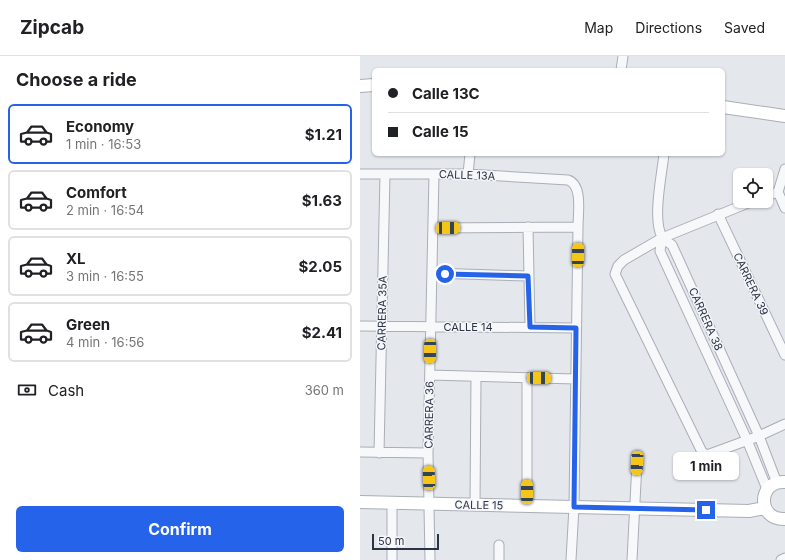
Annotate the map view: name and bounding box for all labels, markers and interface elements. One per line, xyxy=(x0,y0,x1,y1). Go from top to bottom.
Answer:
text: Zipcab xyxy=(20,16,84,39)
text: Map xyxy=(584,19,613,36)
text: Directions xyxy=(635,19,702,36)
text: Saved xyxy=(724,19,765,36)
text: Choose a ride xyxy=(16,69,137,90)
text: Calle 13C xyxy=(412,84,480,103)
icon: car xyxy=(18,116,54,152)
text: Economy xyxy=(66,117,134,136)
text: Calle 15 xyxy=(412,122,468,141)
text: $1.21 xyxy=(305,125,342,144)
text: 1 min · 16:53 xyxy=(66,136,141,152)
street label: CALLE 13A xyxy=(439,167,496,183)
map controls xyxy=(733,168,773,208)
button: locate xyxy=(733,168,773,208)
icon: car xyxy=(18,182,54,218)
text: Comfort xyxy=(66,183,127,202)
text: $1.63 xyxy=(302,191,342,210)
text: 2 min · 16:54 xyxy=(66,202,144,218)
car xyxy=(436,222,460,234)
car xyxy=(572,243,584,267)
icon: car xyxy=(18,248,54,284)
text: XL xyxy=(66,249,86,268)
street label: CARRERA 39 xyxy=(730,250,772,318)
text: $2.05 xyxy=(298,257,342,276)
route start xyxy=(436,265,454,283)
text: 3 min · 16:55 xyxy=(66,268,144,284)
street label: CARRERA 35A xyxy=(374,275,390,351)
street label: CARRERA 38 xyxy=(686,285,726,353)
icon: car xyxy=(18,314,54,350)
text: Green xyxy=(66,315,110,334)
street label: CALLE 14 xyxy=(443,320,493,334)
text: $2.41 xyxy=(302,323,342,342)
text: 4 min · 16:56 xyxy=(66,334,144,350)
car xyxy=(424,339,436,363)
car xyxy=(527,372,551,384)
icon: cash xyxy=(16,379,38,401)
text: Cash xyxy=(48,381,84,400)
street label: CARRERA 36 xyxy=(421,381,437,449)
text: 360 m xyxy=(305,382,344,398)
car xyxy=(630,451,644,475)
callout: 1 min xyxy=(673,452,739,480)
text: 1 min xyxy=(690,458,722,474)
car xyxy=(423,466,435,490)
car xyxy=(521,480,533,504)
street label: CALLE 15 xyxy=(455,498,504,512)
route end xyxy=(697,501,715,519)
button: Confirm xyxy=(16,506,344,552)
scale bar xyxy=(372,532,439,551)
text: 50 m xyxy=(378,534,404,548)

